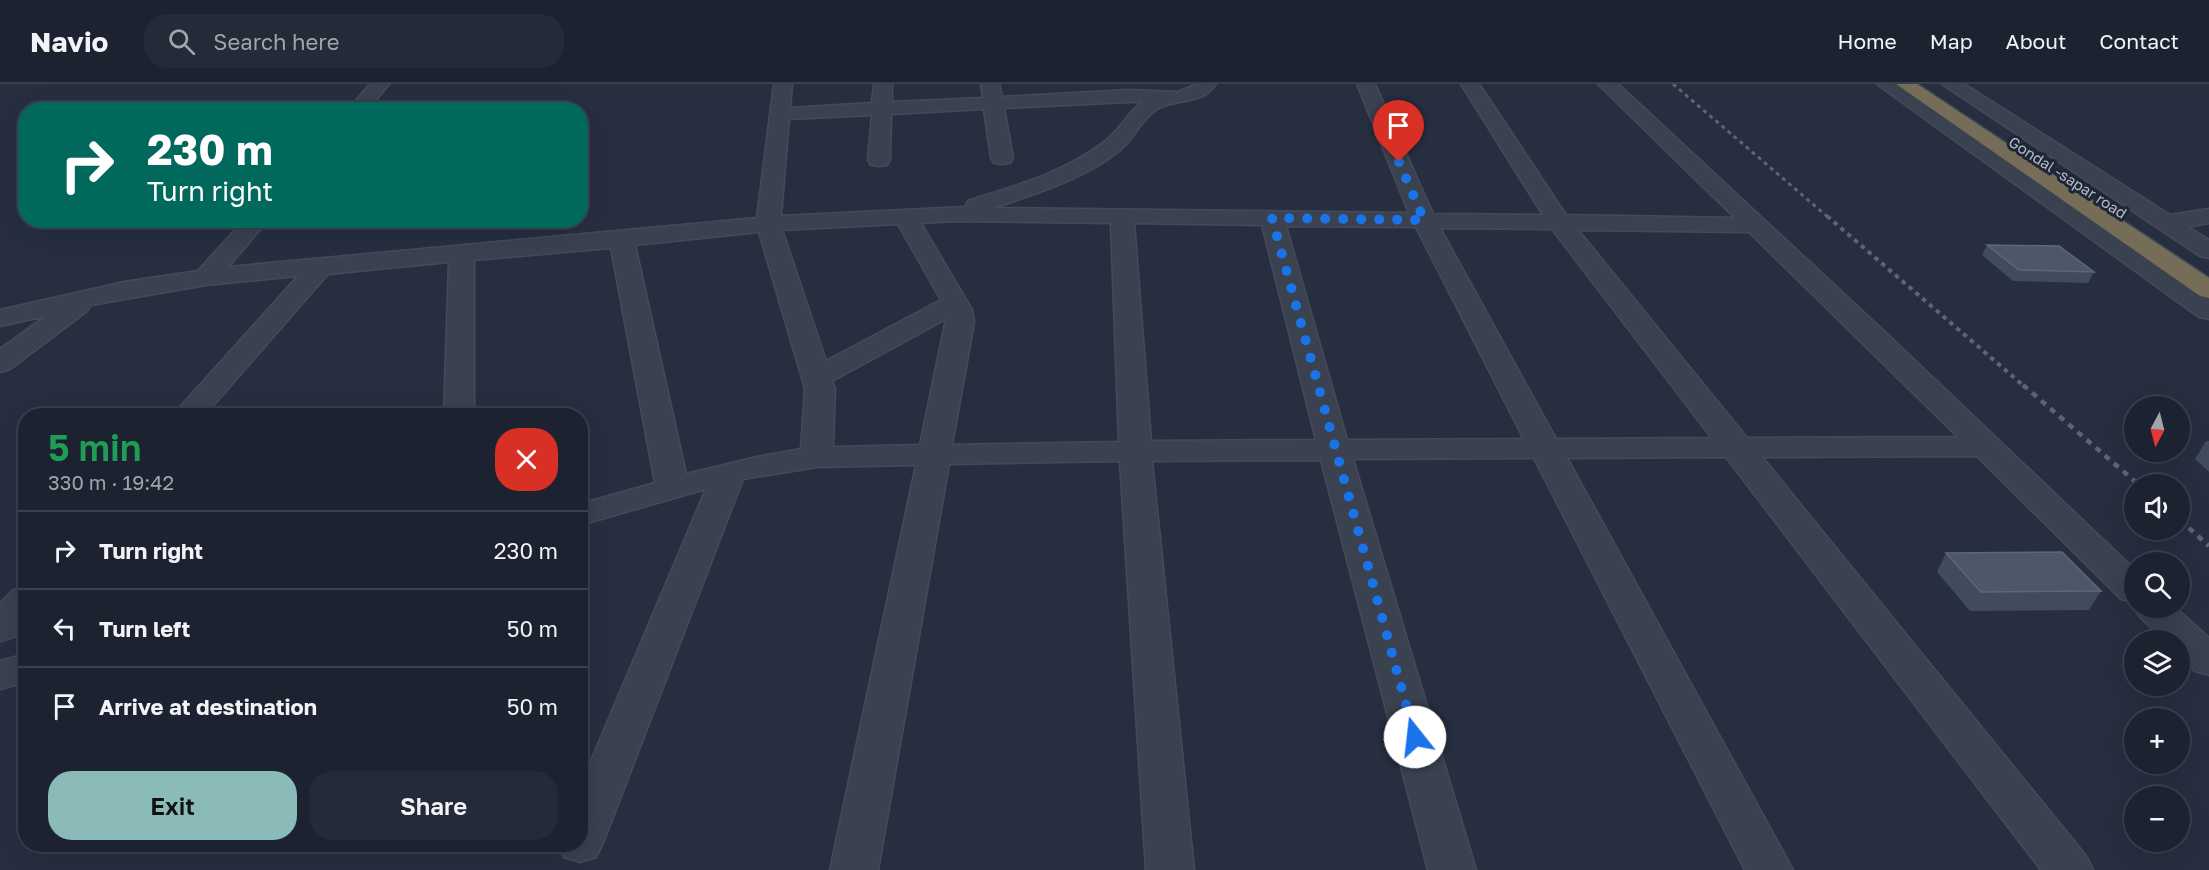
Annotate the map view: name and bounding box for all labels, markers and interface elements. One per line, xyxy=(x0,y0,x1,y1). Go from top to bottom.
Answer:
search box xyxy=(144,14,564,68)
text: Navio xyxy=(30,25,108,58)
icon: search xyxy=(165,25,198,58)
text: Search here xyxy=(213,28,339,55)
text: Home xyxy=(1837,28,1897,54)
text: Map xyxy=(1930,28,1973,54)
text: About xyxy=(2006,28,2066,54)
text: Contact xyxy=(2099,28,2179,54)
pin xyxy=(1373,100,1424,162)
icon: arrive xyxy=(1382,109,1415,142)
text: 230 m xyxy=(147,124,273,174)
icon: right xyxy=(48,126,126,204)
street label: Gondal -sapar road xyxy=(2006,132,2130,222)
text: Turn right xyxy=(147,175,273,207)
north arrow xyxy=(2124,396,2190,462)
map controls xyxy=(2124,396,2190,852)
text: 5 min xyxy=(48,426,142,469)
button: close xyxy=(495,428,558,491)
text: 330 m · 19:42 xyxy=(48,470,174,494)
button: sound xyxy=(2124,474,2190,540)
icon: right xyxy=(48,534,81,567)
text: Turn right xyxy=(99,537,203,564)
text: 230 m xyxy=(494,537,558,564)
button: search xyxy=(2124,552,2190,618)
icon: left xyxy=(48,612,81,645)
text: Turn left xyxy=(99,615,190,642)
text: 50 m xyxy=(507,615,558,642)
button: layers xyxy=(2124,630,2190,696)
icon: arrive xyxy=(48,690,81,723)
text: Arrive at destination xyxy=(99,693,317,720)
text: 50 m xyxy=(507,693,558,720)
position arrow xyxy=(1383,705,1447,769)
button: + xyxy=(2124,708,2190,774)
button: Exit xyxy=(48,771,297,840)
button: Share xyxy=(309,771,558,840)
button: − xyxy=(2124,786,2190,852)

